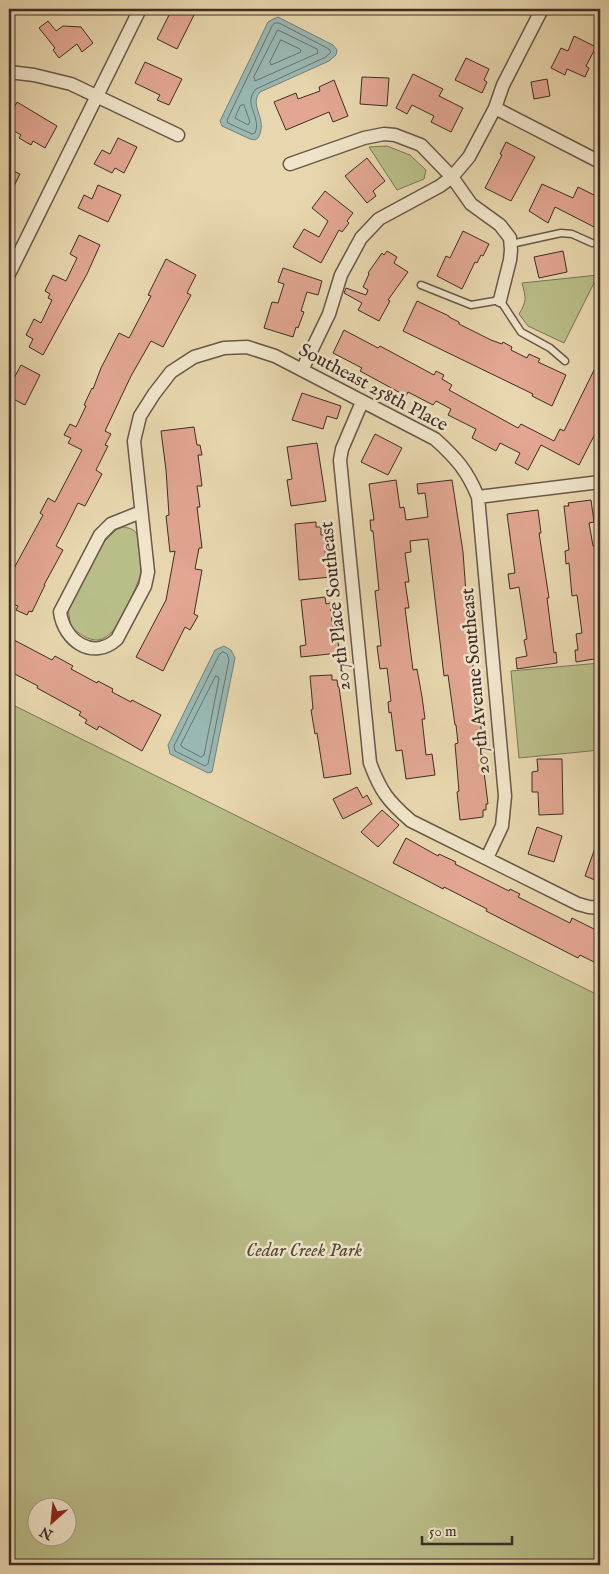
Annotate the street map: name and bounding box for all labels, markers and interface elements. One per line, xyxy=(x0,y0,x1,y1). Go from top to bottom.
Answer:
street label: Southeast 258th Place xyxy=(294,338,452,438)
street label: 207th Place Southeast xyxy=(315,520,357,692)
street label: 207th Avenue Southeast xyxy=(456,587,496,775)
park label: Cedar Creek Park xyxy=(246,1239,362,1263)
north arrow xyxy=(28,1496,78,1546)
scale bar xyxy=(422,1514,512,1546)
text: N xyxy=(37,1522,57,1544)
text: 50 m xyxy=(429,1522,457,1541)

